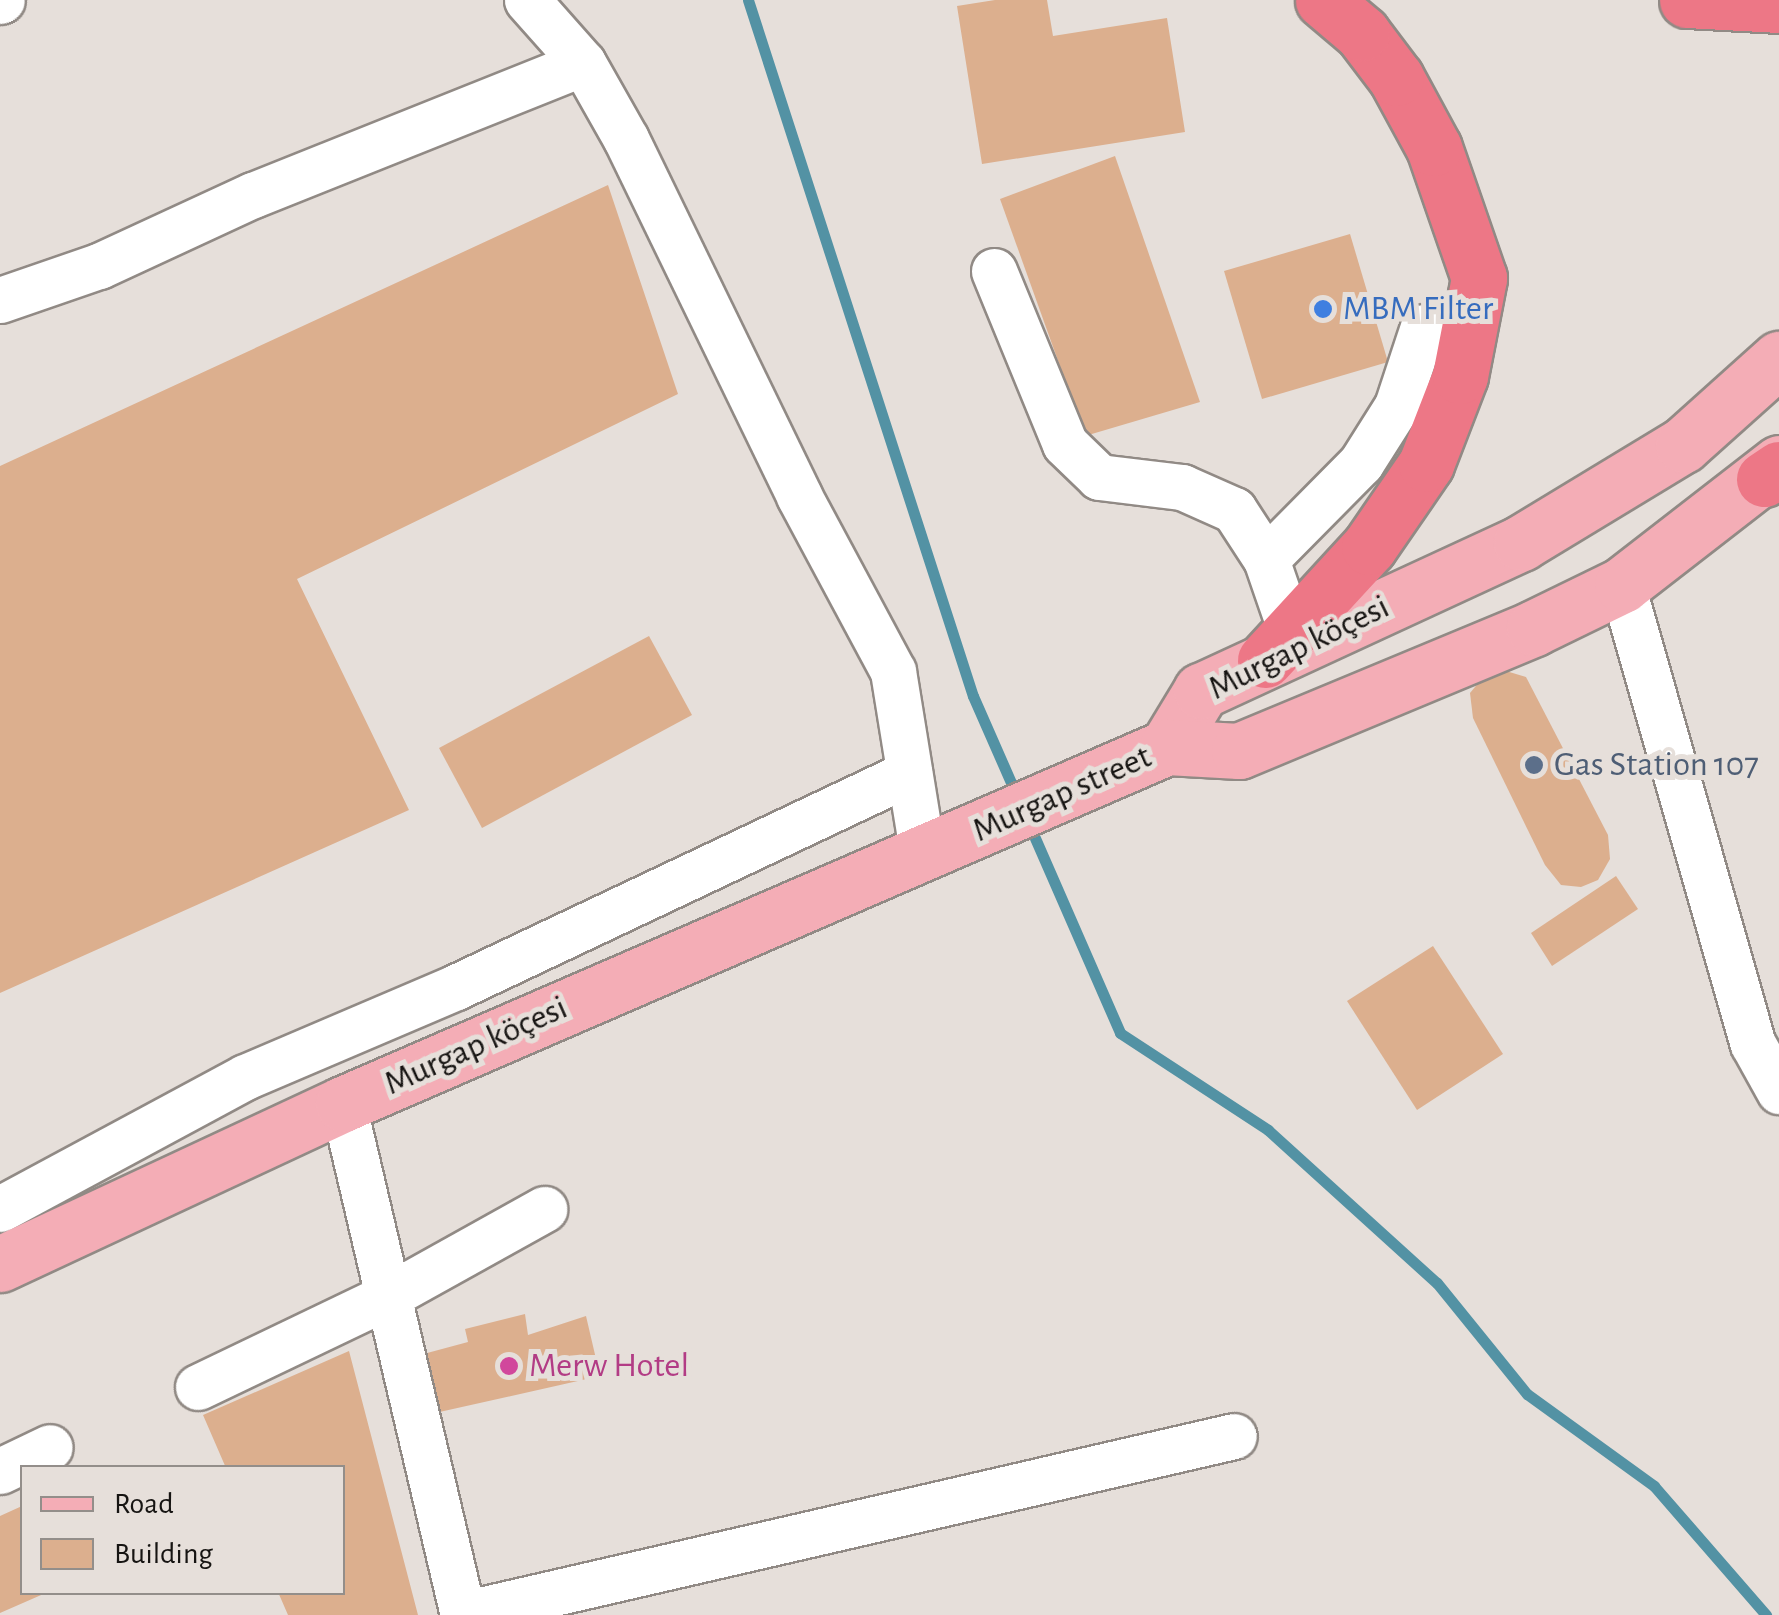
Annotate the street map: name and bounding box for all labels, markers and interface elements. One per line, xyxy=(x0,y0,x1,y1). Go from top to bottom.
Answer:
place label: MBM Filter xyxy=(1343,288,1493,330)
marker: MBM Filter xyxy=(1312,298,1334,320)
street label: Murgap köçesi xyxy=(1202,586,1396,710)
street label: Murgap street xyxy=(966,736,1158,852)
place label: Gas Station 107 xyxy=(1554,744,1759,786)
marker: Gas Station 107 xyxy=(1523,754,1545,776)
street label: Murgap köçesi xyxy=(378,987,574,1105)
place label: Merw Hotel xyxy=(529,1345,689,1387)
marker: Merw Hotel xyxy=(498,1355,520,1377)
legend xyxy=(20,1465,345,1595)
text: Road xyxy=(114,1489,174,1519)
text: Building xyxy=(114,1539,213,1569)

